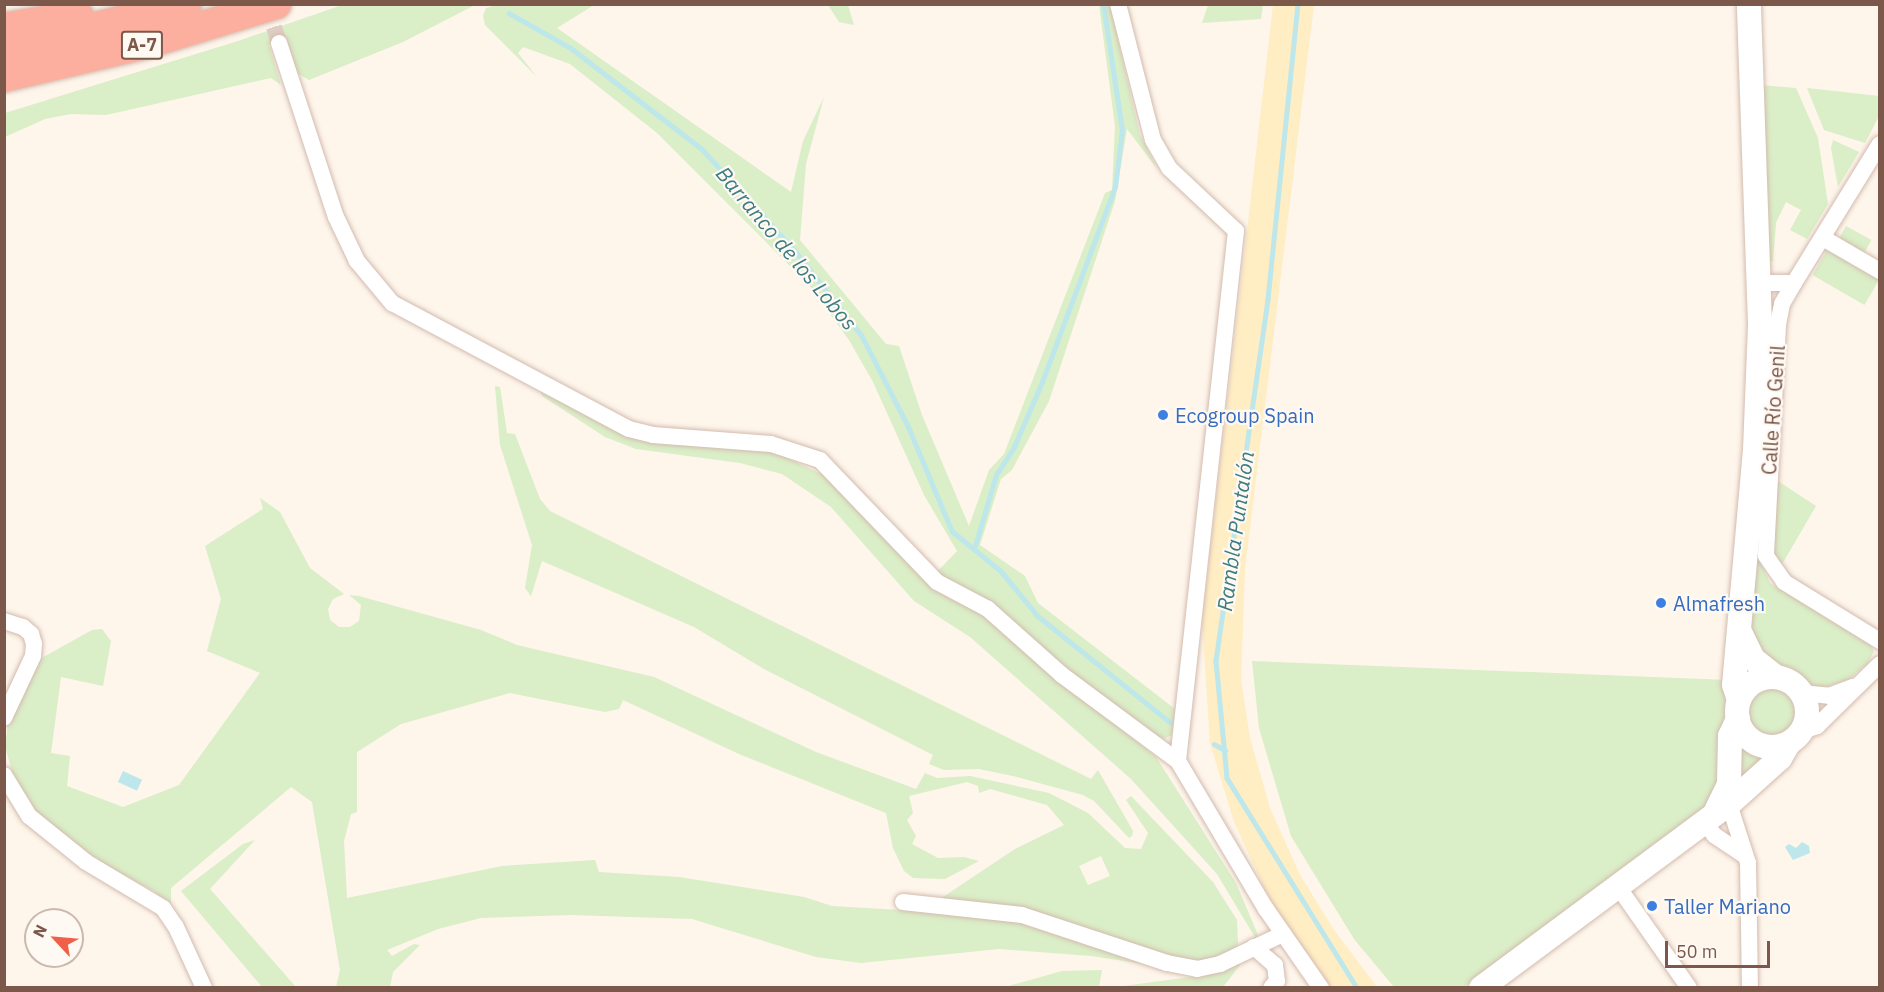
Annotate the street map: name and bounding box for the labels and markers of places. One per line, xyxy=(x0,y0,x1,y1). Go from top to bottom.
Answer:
place label: Ecogroup Spain xyxy=(1175,403,1315,427)
marker: Ecogroup Spain xyxy=(1156,408,1170,422)
place label: Almafresh xyxy=(1673,591,1765,615)
marker: Almafresh xyxy=(1654,596,1668,610)
place label: Taller Mariano xyxy=(1664,894,1791,918)
marker: Taller Mariano xyxy=(1645,899,1659,913)

